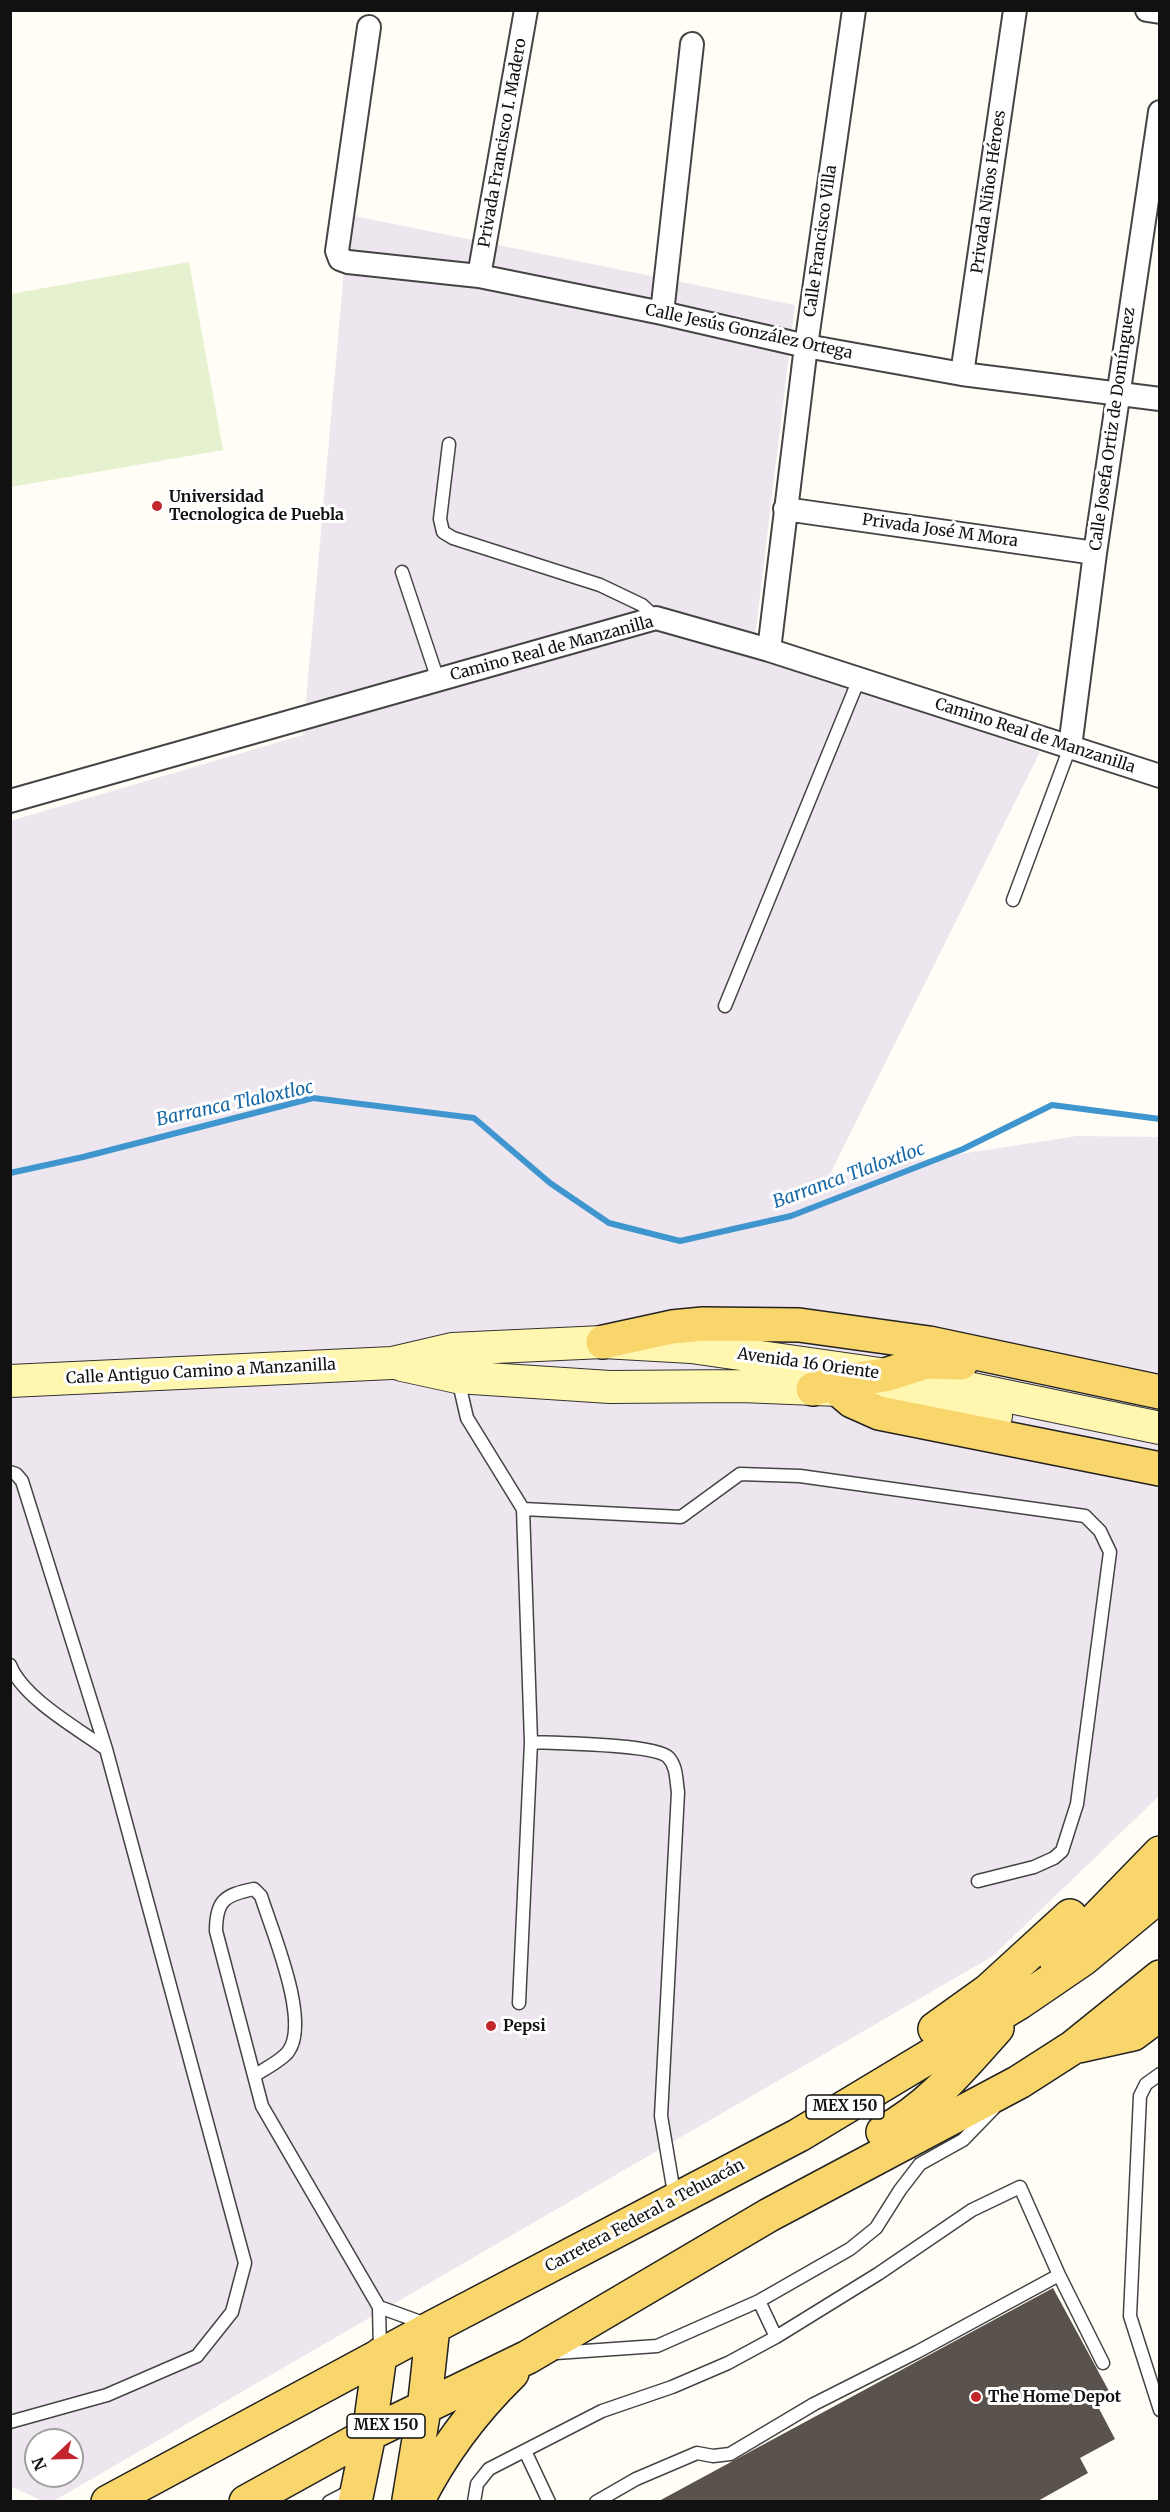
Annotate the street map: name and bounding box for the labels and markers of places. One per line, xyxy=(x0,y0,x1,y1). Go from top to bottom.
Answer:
place label: Universidad Tecnologica de Puebla xyxy=(169,487,344,525)
marker: Universidad Tecnologica de Puebla xyxy=(150,499,164,513)
place label: Pepsi xyxy=(503,2016,546,2036)
marker: Pepsi xyxy=(484,2019,498,2033)
place label: The Home Depot xyxy=(988,2387,1121,2407)
marker: The Home Depot xyxy=(969,2390,983,2404)

